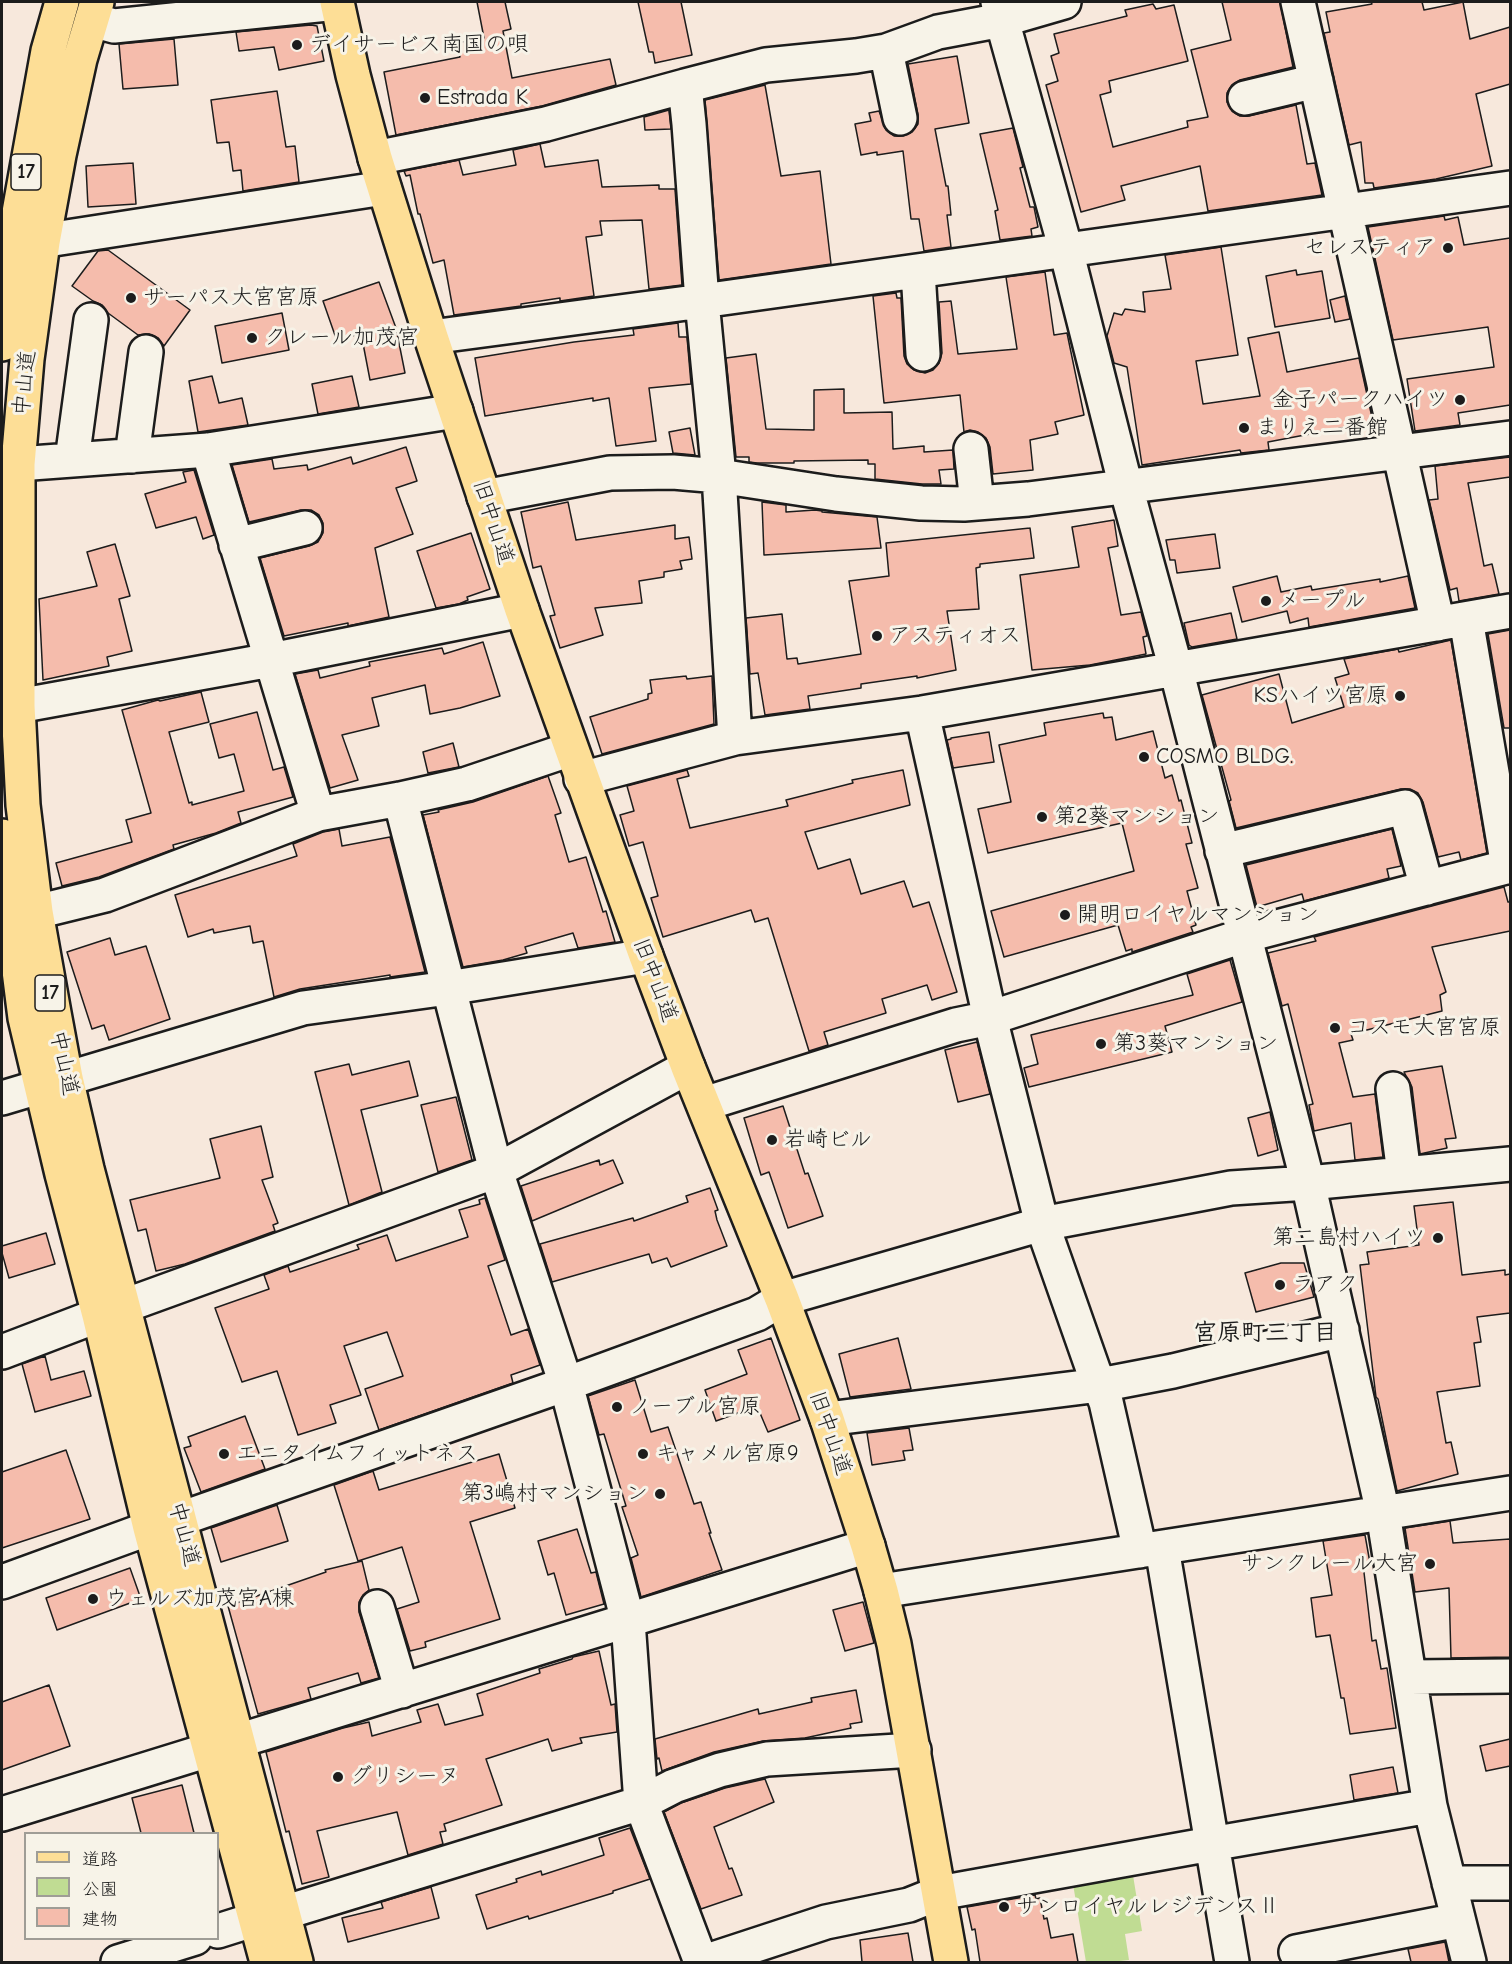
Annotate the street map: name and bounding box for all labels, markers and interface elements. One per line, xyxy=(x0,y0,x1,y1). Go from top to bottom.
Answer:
place label: デイサービス南国の唄 xyxy=(309,32,529,58)
marker: デイサービス南国の唄 xyxy=(290,38,304,52)
place label: Estrada K xyxy=(437,85,528,111)
marker: Estrada K xyxy=(418,91,432,105)
road number: 17 xyxy=(11,154,41,190)
place label: セレスティア xyxy=(1304,235,1436,261)
marker: セレスティア xyxy=(1441,241,1455,255)
place label: サーパス大宮宮原 xyxy=(143,285,319,311)
marker: サーパス大宮宮原 xyxy=(124,291,138,305)
place label: クレール加茂宮 xyxy=(264,325,419,351)
marker: クレール加茂宮 xyxy=(245,331,259,345)
street label: 中山道 xyxy=(8,349,42,417)
place label: 金子パークハイツ xyxy=(1272,387,1448,413)
marker: 金子パークハイツ xyxy=(1453,393,1467,407)
place label: まりえ二番館 xyxy=(1256,415,1388,441)
marker: まりえ二番館 xyxy=(1237,421,1251,435)
street label: 旧中山道 xyxy=(467,476,519,568)
place label: メープル xyxy=(1278,588,1366,614)
marker: メープル xyxy=(1259,594,1273,608)
place label: アスティオス xyxy=(889,623,1021,649)
marker: アスティオス xyxy=(870,629,884,643)
place label: KSハイツ宮原 xyxy=(1254,683,1388,709)
marker: KSハイツ宮原 xyxy=(1393,689,1407,703)
place label: COSMO BLDG. xyxy=(1156,744,1293,770)
marker: COSMO BLDG. xyxy=(1137,750,1151,764)
place label: 第2葵マンション xyxy=(1054,804,1220,830)
marker: 第2葵マンション xyxy=(1035,810,1049,824)
place label: 開明ロイヤルマンション xyxy=(1077,902,1319,928)
marker: 開明ロイヤルマンション xyxy=(1058,908,1072,922)
street label: 旧中山道 xyxy=(627,934,683,1026)
road number: 17 xyxy=(35,975,65,1011)
place label: コスモ大宮宮原 xyxy=(1347,1015,1501,1041)
marker: コスモ大宮宮原 xyxy=(1328,1021,1342,1035)
street label: 中山道 xyxy=(44,1028,84,1098)
place label: 第3葵マンション xyxy=(1113,1031,1278,1057)
marker: 第3葵マンション xyxy=(1094,1037,1108,1051)
place label: 岩崎ビル xyxy=(784,1127,872,1153)
marker: 岩崎ビル xyxy=(765,1133,779,1147)
place label: 第二島村ハイツ xyxy=(1272,1225,1426,1251)
marker: 第二島村ハイツ xyxy=(1431,1231,1445,1245)
place label: ラアク xyxy=(1292,1272,1358,1298)
marker: ラアク xyxy=(1273,1278,1287,1292)
district label: 宮原町三丁目 xyxy=(1193,1319,1337,1347)
street label: 旧中山道 xyxy=(803,1387,857,1479)
place label: ノーブル宮原 xyxy=(629,1394,761,1420)
marker: ノーブル宮原 xyxy=(610,1400,624,1414)
place label: エニタイムフィットネス xyxy=(236,1441,478,1467)
place label: キャメル宮原9 xyxy=(655,1441,799,1467)
marker: エニタイムフィットネス xyxy=(217,1447,231,1461)
marker: キャメル宮原9 xyxy=(636,1447,650,1461)
place label: 第3嶋村マンション xyxy=(461,1481,648,1507)
marker: 第3嶋村マンション xyxy=(653,1487,667,1501)
street label: 中山道 xyxy=(163,1499,205,1569)
place label: サンクレール大宮 xyxy=(1241,1551,1418,1577)
marker: サンクレール大宮 xyxy=(1423,1557,1437,1571)
place label: ウェルズ加茂宮A棟 xyxy=(105,1586,294,1612)
marker: ウェルズ加茂宮A棟 xyxy=(86,1592,100,1606)
place label: グリシーヌ xyxy=(350,1764,460,1790)
marker: グリシーヌ xyxy=(331,1770,345,1784)
legend xyxy=(24,1832,219,1940)
text: 道路 xyxy=(82,1849,118,1870)
text: 公園 xyxy=(82,1879,118,1900)
place label: サンロイヤルレジデンスⅡ xyxy=(1016,1894,1280,1920)
marker: サンロイヤルレジデンスⅡ xyxy=(997,1900,1011,1914)
text: 建物 xyxy=(82,1909,118,1930)

